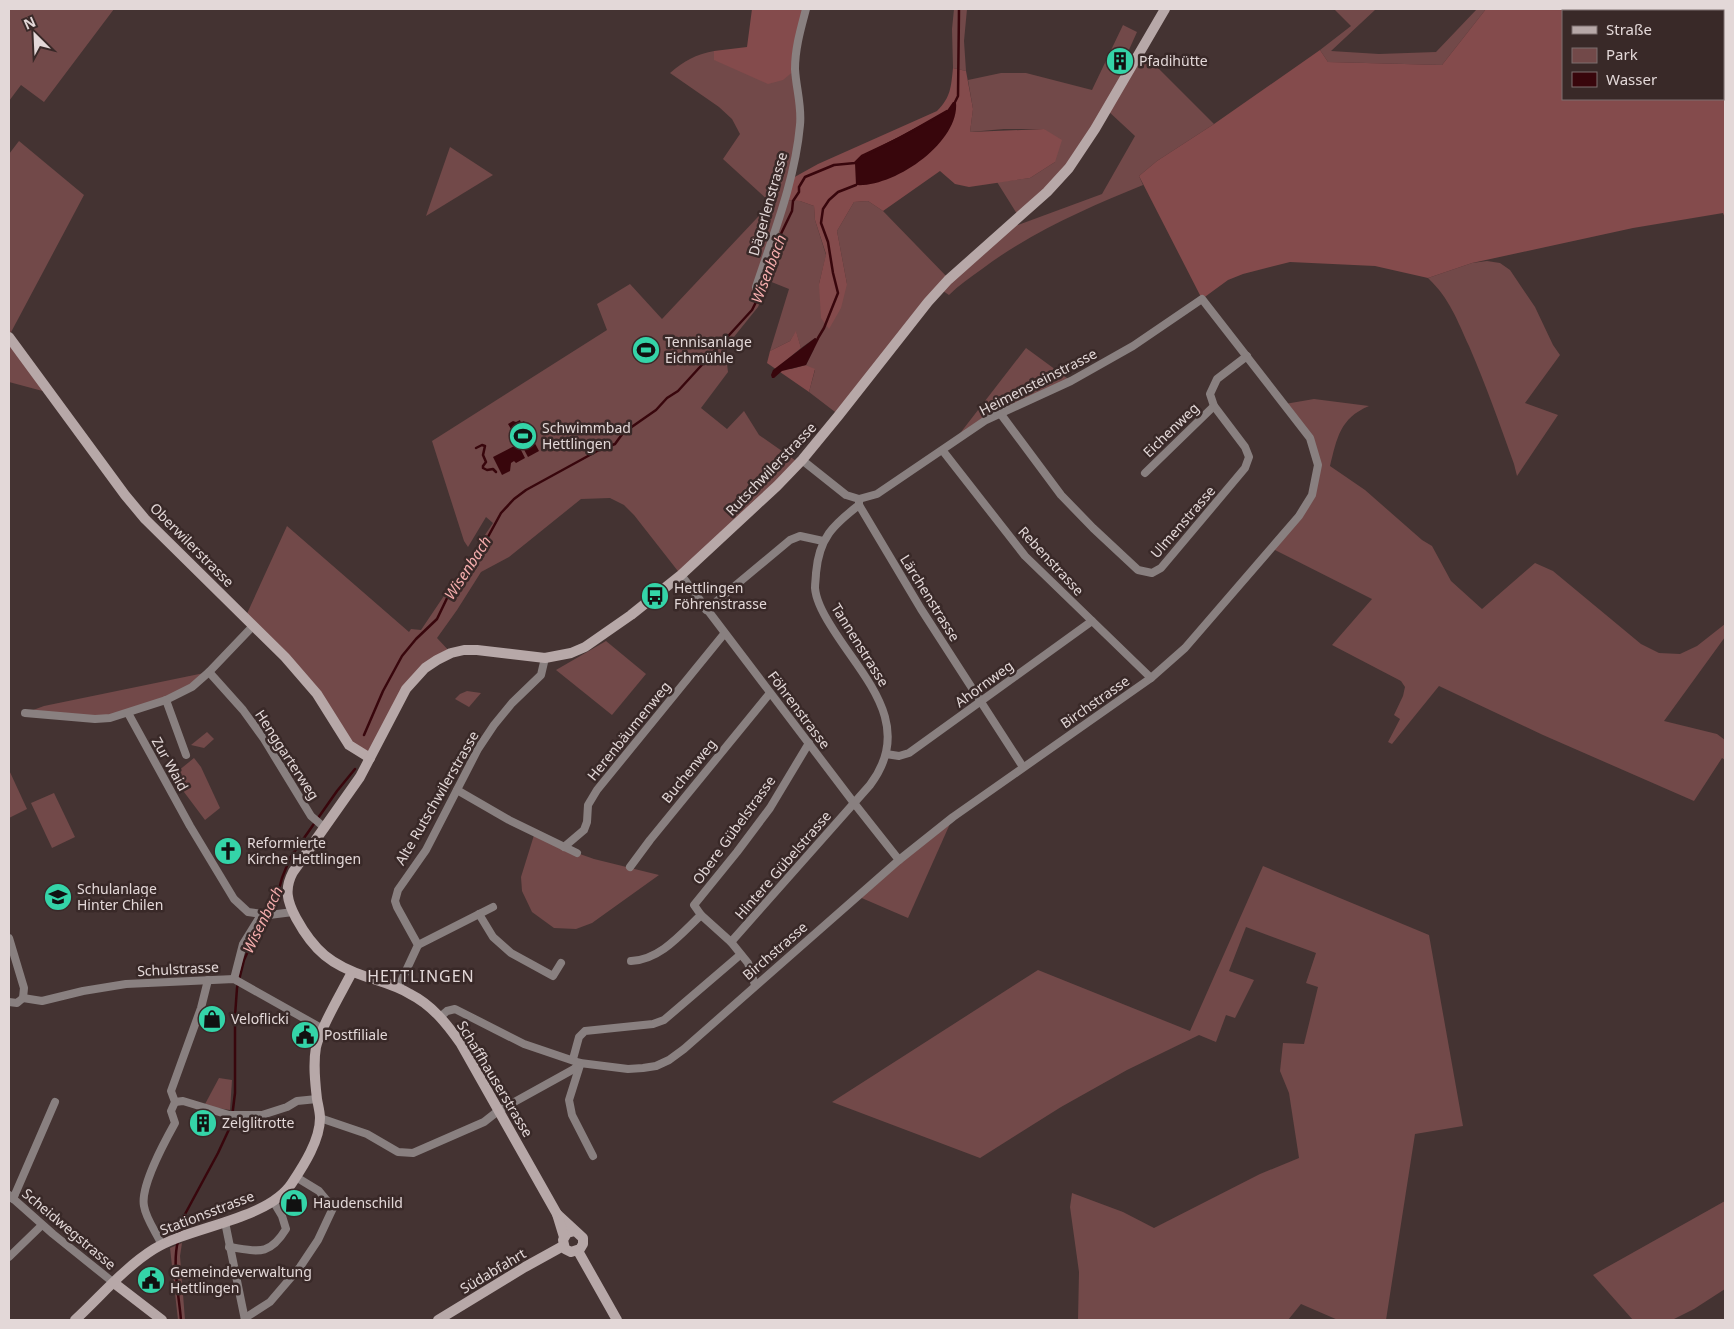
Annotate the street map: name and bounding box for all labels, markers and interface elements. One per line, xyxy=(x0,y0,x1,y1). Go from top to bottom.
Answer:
north arrow xyxy=(10,10,60,60)
legend xyxy=(1562,10,1724,100)
text: N xyxy=(20,12,39,34)
text: Straße xyxy=(1606,19,1652,39)
text: Park xyxy=(1606,44,1638,64)
building icon: Pfadihütte xyxy=(1105,46,1135,76)
place label: Pfadihütte xyxy=(1139,51,1208,70)
text: Wasser xyxy=(1606,69,1657,89)
street label: Dägerlenstrasse xyxy=(744,150,791,258)
water label: Wisenbach xyxy=(746,231,790,306)
place label: Tennisanlage Eichmühle xyxy=(665,332,752,367)
sports icon: Tennisanlage Eichmühle xyxy=(631,335,661,365)
street label: Heimensteinstrasse xyxy=(976,344,1100,420)
street label: Eichenweg xyxy=(1139,398,1203,461)
place label: Schwimmbad Hettlingen xyxy=(542,418,631,453)
street label: Rutschwilerstrasse xyxy=(721,418,820,519)
sports icon: Schwimmbad Hettlingen xyxy=(508,421,538,451)
street label: Ulmenstrasse xyxy=(1146,481,1219,562)
street label: Oberwilerstrasse xyxy=(146,498,239,591)
street label: Rebenstrasse xyxy=(1014,522,1088,599)
water label: Wisenbach xyxy=(439,532,495,603)
street label: Lärchenstrasse xyxy=(896,551,965,645)
place label: Hettlingen Föhrenstrasse xyxy=(674,578,767,613)
bus stop icon: Hettlingen Föhrenstrasse xyxy=(640,581,670,611)
street label: Tannenstrasse xyxy=(827,600,894,690)
street label: Ahornweg xyxy=(951,656,1017,711)
street label: Föhrenstrasse xyxy=(764,667,835,753)
street label: Birchstrasse xyxy=(1056,671,1133,732)
street label: Herenbäumenweg xyxy=(583,677,675,784)
street label: Henggarterweg xyxy=(251,706,324,804)
street label: Alte Rutschwilerstrasse xyxy=(390,727,483,868)
street label: Zur Waid xyxy=(148,733,193,794)
street label: Buchenweg xyxy=(657,735,720,807)
street label: Obere Gübelstrasse xyxy=(688,772,780,888)
street label: Hintere Gübelstrasse xyxy=(730,806,835,923)
place label: Reformierte Kirche Hettlingen xyxy=(247,833,361,868)
church icon: Reformierte Kirche Hettlingen xyxy=(213,836,243,866)
place label: Schulanlage Hinter Chilen xyxy=(77,879,163,914)
school or university icon: Schulanlage Hinter Chilen xyxy=(43,882,73,912)
water label: Wisenbach xyxy=(237,883,287,956)
street label: Birchstrasse xyxy=(738,917,811,984)
street label: Schulstrasse xyxy=(137,957,219,980)
district label: HETTLINGEN xyxy=(367,965,475,987)
shop icon: Veloflicki xyxy=(197,1004,227,1034)
place label: Veloflicki xyxy=(231,1009,289,1028)
street label: Schaffhauserstrasse xyxy=(453,1017,538,1141)
public building icon: Postfiliale xyxy=(290,1020,320,1050)
place label: Postfiliale xyxy=(324,1025,388,1044)
building icon: Zelglitrotte xyxy=(188,1108,218,1138)
place label: Zelglitrotte xyxy=(222,1113,294,1132)
street label: Scheidwegstrasse xyxy=(18,1184,120,1274)
street label: Stationsstrasse xyxy=(157,1186,257,1239)
shop icon: Haudenschild xyxy=(279,1188,309,1218)
place label: Haudenschild xyxy=(313,1193,403,1212)
street label: Südabfahrt xyxy=(456,1243,529,1298)
place label: Gemeindeverwaltung Hettlingen xyxy=(170,1262,312,1297)
public building icon: Gemeindeverwaltung Hettlingen xyxy=(136,1265,166,1295)

